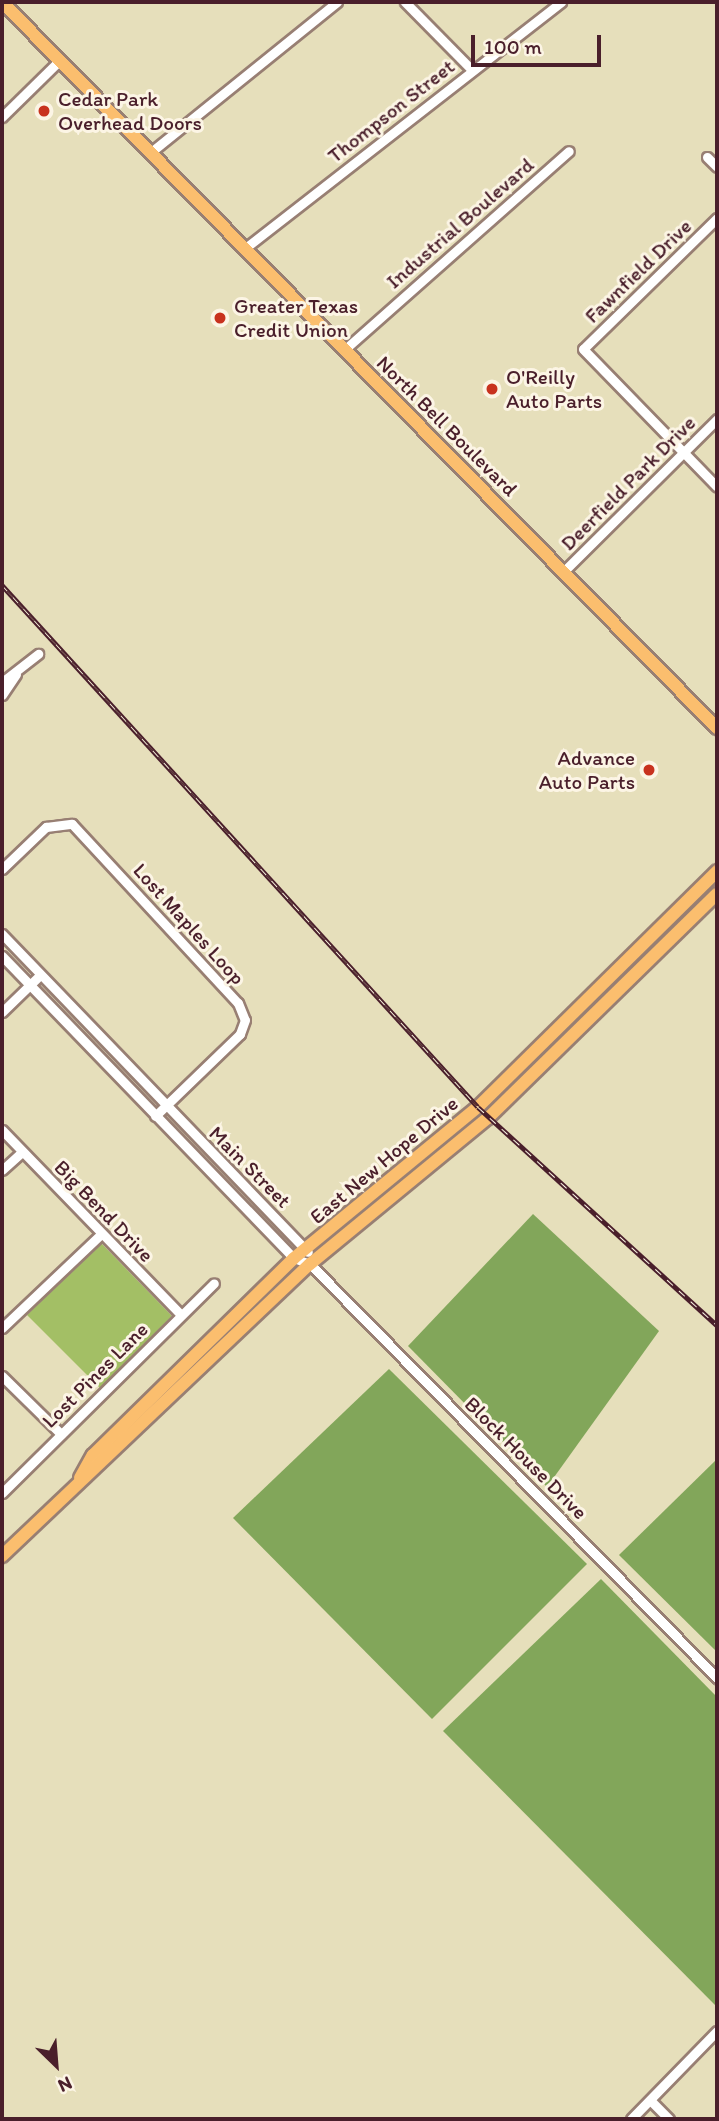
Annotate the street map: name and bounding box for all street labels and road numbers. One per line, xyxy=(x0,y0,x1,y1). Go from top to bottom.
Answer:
street label: Thompson Street xyxy=(323,54,459,168)
street label: Industrial Boulevard xyxy=(381,152,539,294)
street label: Fawnfield Drive xyxy=(579,214,697,328)
street label: North Bell Boulevard xyxy=(371,350,523,502)
street label: Deerfield Park Drive xyxy=(555,410,701,556)
street label: Lost Maples Loop xyxy=(128,858,250,990)
street label: East New Hope Drive xyxy=(305,1091,463,1229)
street label: Main Street xyxy=(204,1121,296,1213)
street label: Big Bend Drive xyxy=(49,1154,159,1268)
street label: Lost Pines Lane xyxy=(37,1317,153,1433)
street label: Block House Drive xyxy=(459,1391,593,1525)

